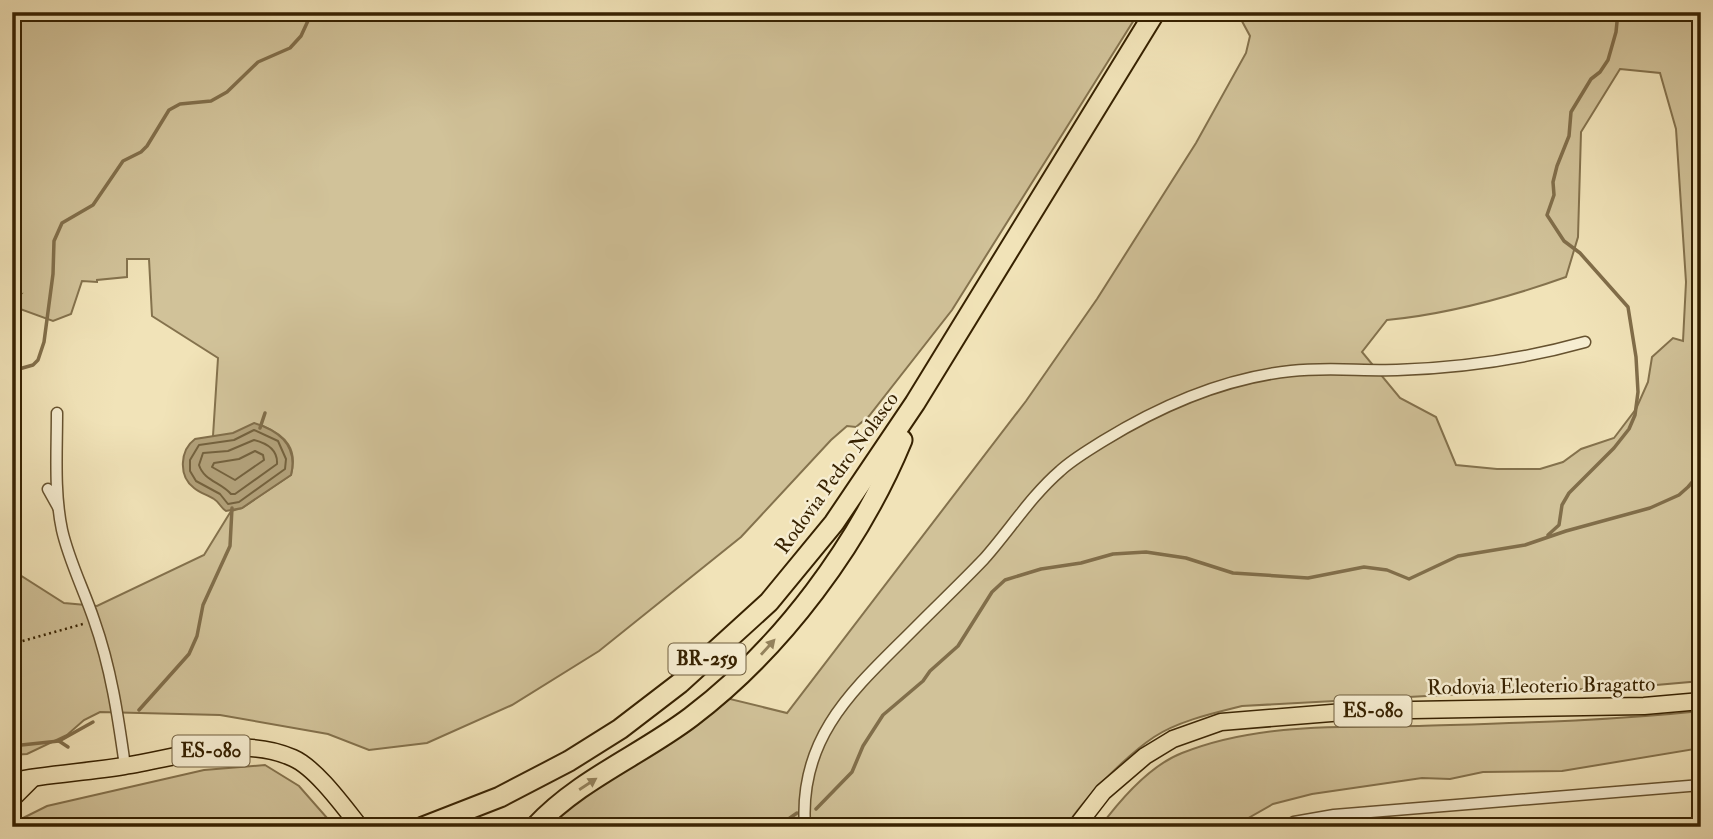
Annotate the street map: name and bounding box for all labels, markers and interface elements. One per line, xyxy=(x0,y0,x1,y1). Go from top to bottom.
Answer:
street label: Rodovia Pedro Nolasco xyxy=(769,387,905,559)
one-way arrow xyxy=(760,638,775,655)
road number: BR-259 xyxy=(668,644,746,674)
street label: Rodovia Eleoterio Bragatto xyxy=(1427,671,1655,701)
road number: ES-080 xyxy=(1334,696,1412,726)
road number: ES-080 xyxy=(172,736,249,766)
one-way arrow xyxy=(578,778,598,791)

